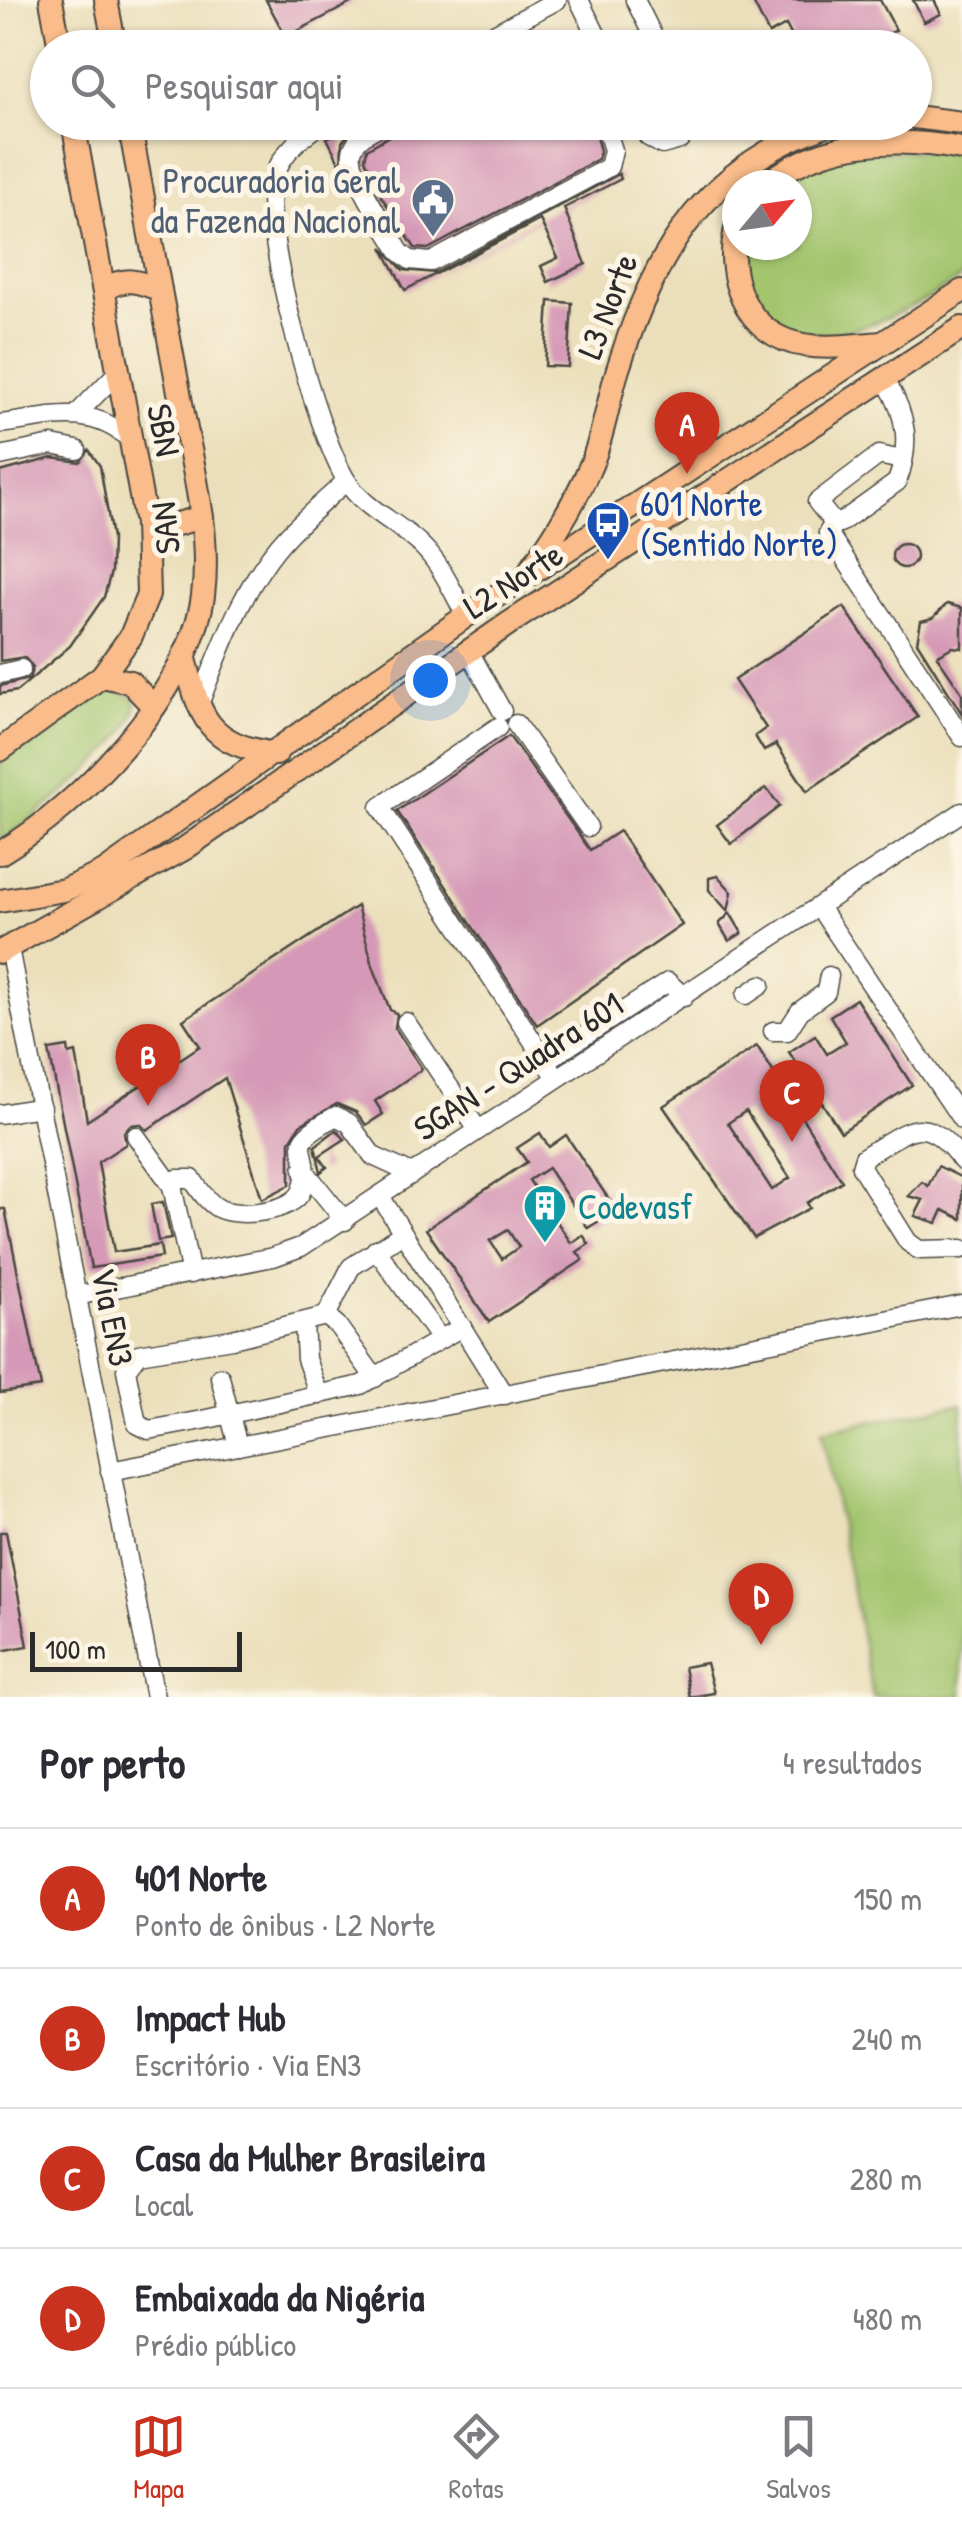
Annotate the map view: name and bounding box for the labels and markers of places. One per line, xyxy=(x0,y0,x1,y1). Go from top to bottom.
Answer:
place label: Procuradoria Geral da Fazenda Nacional xyxy=(151,157,401,244)
public building icon: Procuradoria Geral da Fazenda Nacional xyxy=(410,177,456,238)
pin: A xyxy=(654,392,720,474)
place label: 601 Norte (Sentido Norte) xyxy=(640,480,838,567)
bus stop icon: 601 Norte (Sentido Norte) xyxy=(585,500,631,561)
pin: B xyxy=(116,1024,180,1106)
pin: C xyxy=(760,1060,824,1142)
building icon: Codevasf xyxy=(522,1183,568,1244)
place label: Codevasf xyxy=(578,1183,693,1230)
pin: D xyxy=(728,1562,794,1645)

